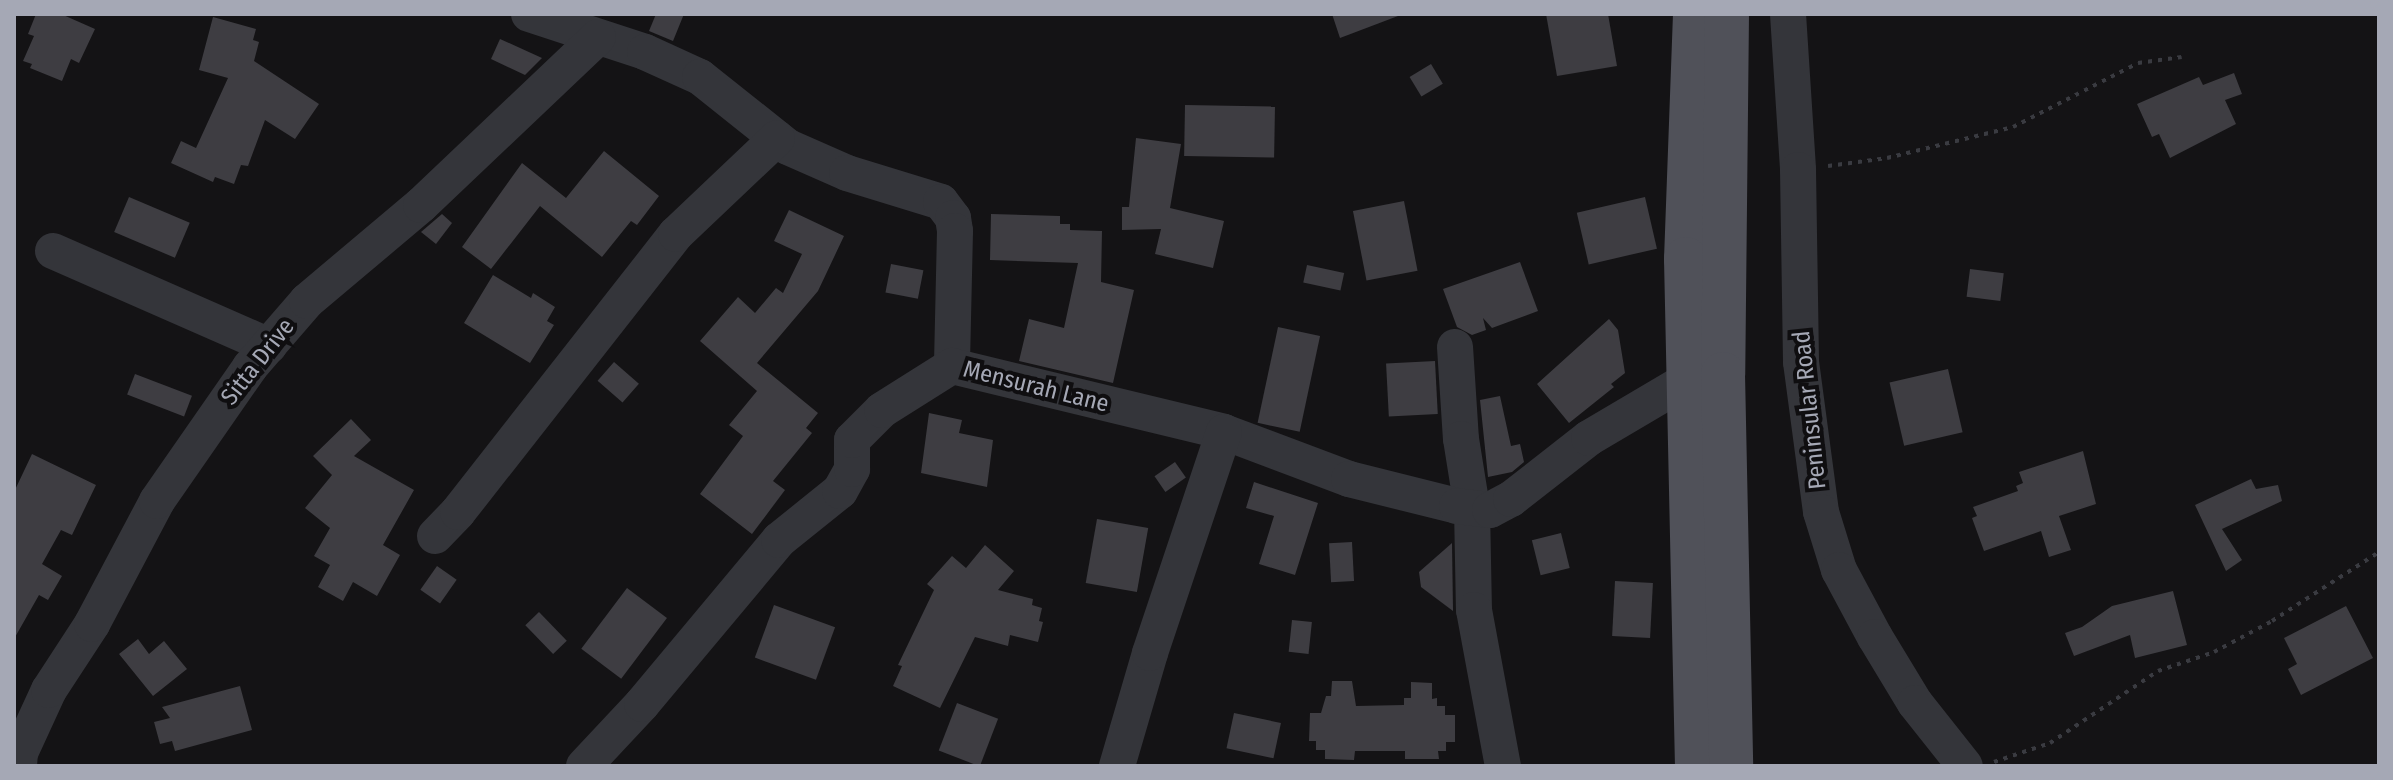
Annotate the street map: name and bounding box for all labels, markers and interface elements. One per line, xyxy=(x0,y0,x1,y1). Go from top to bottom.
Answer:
street label: Sitta Drive xyxy=(215,313,301,411)
street label: Peninsular Road xyxy=(1787,329,1833,491)
street label: Mensurah Lane xyxy=(960,355,1112,419)

